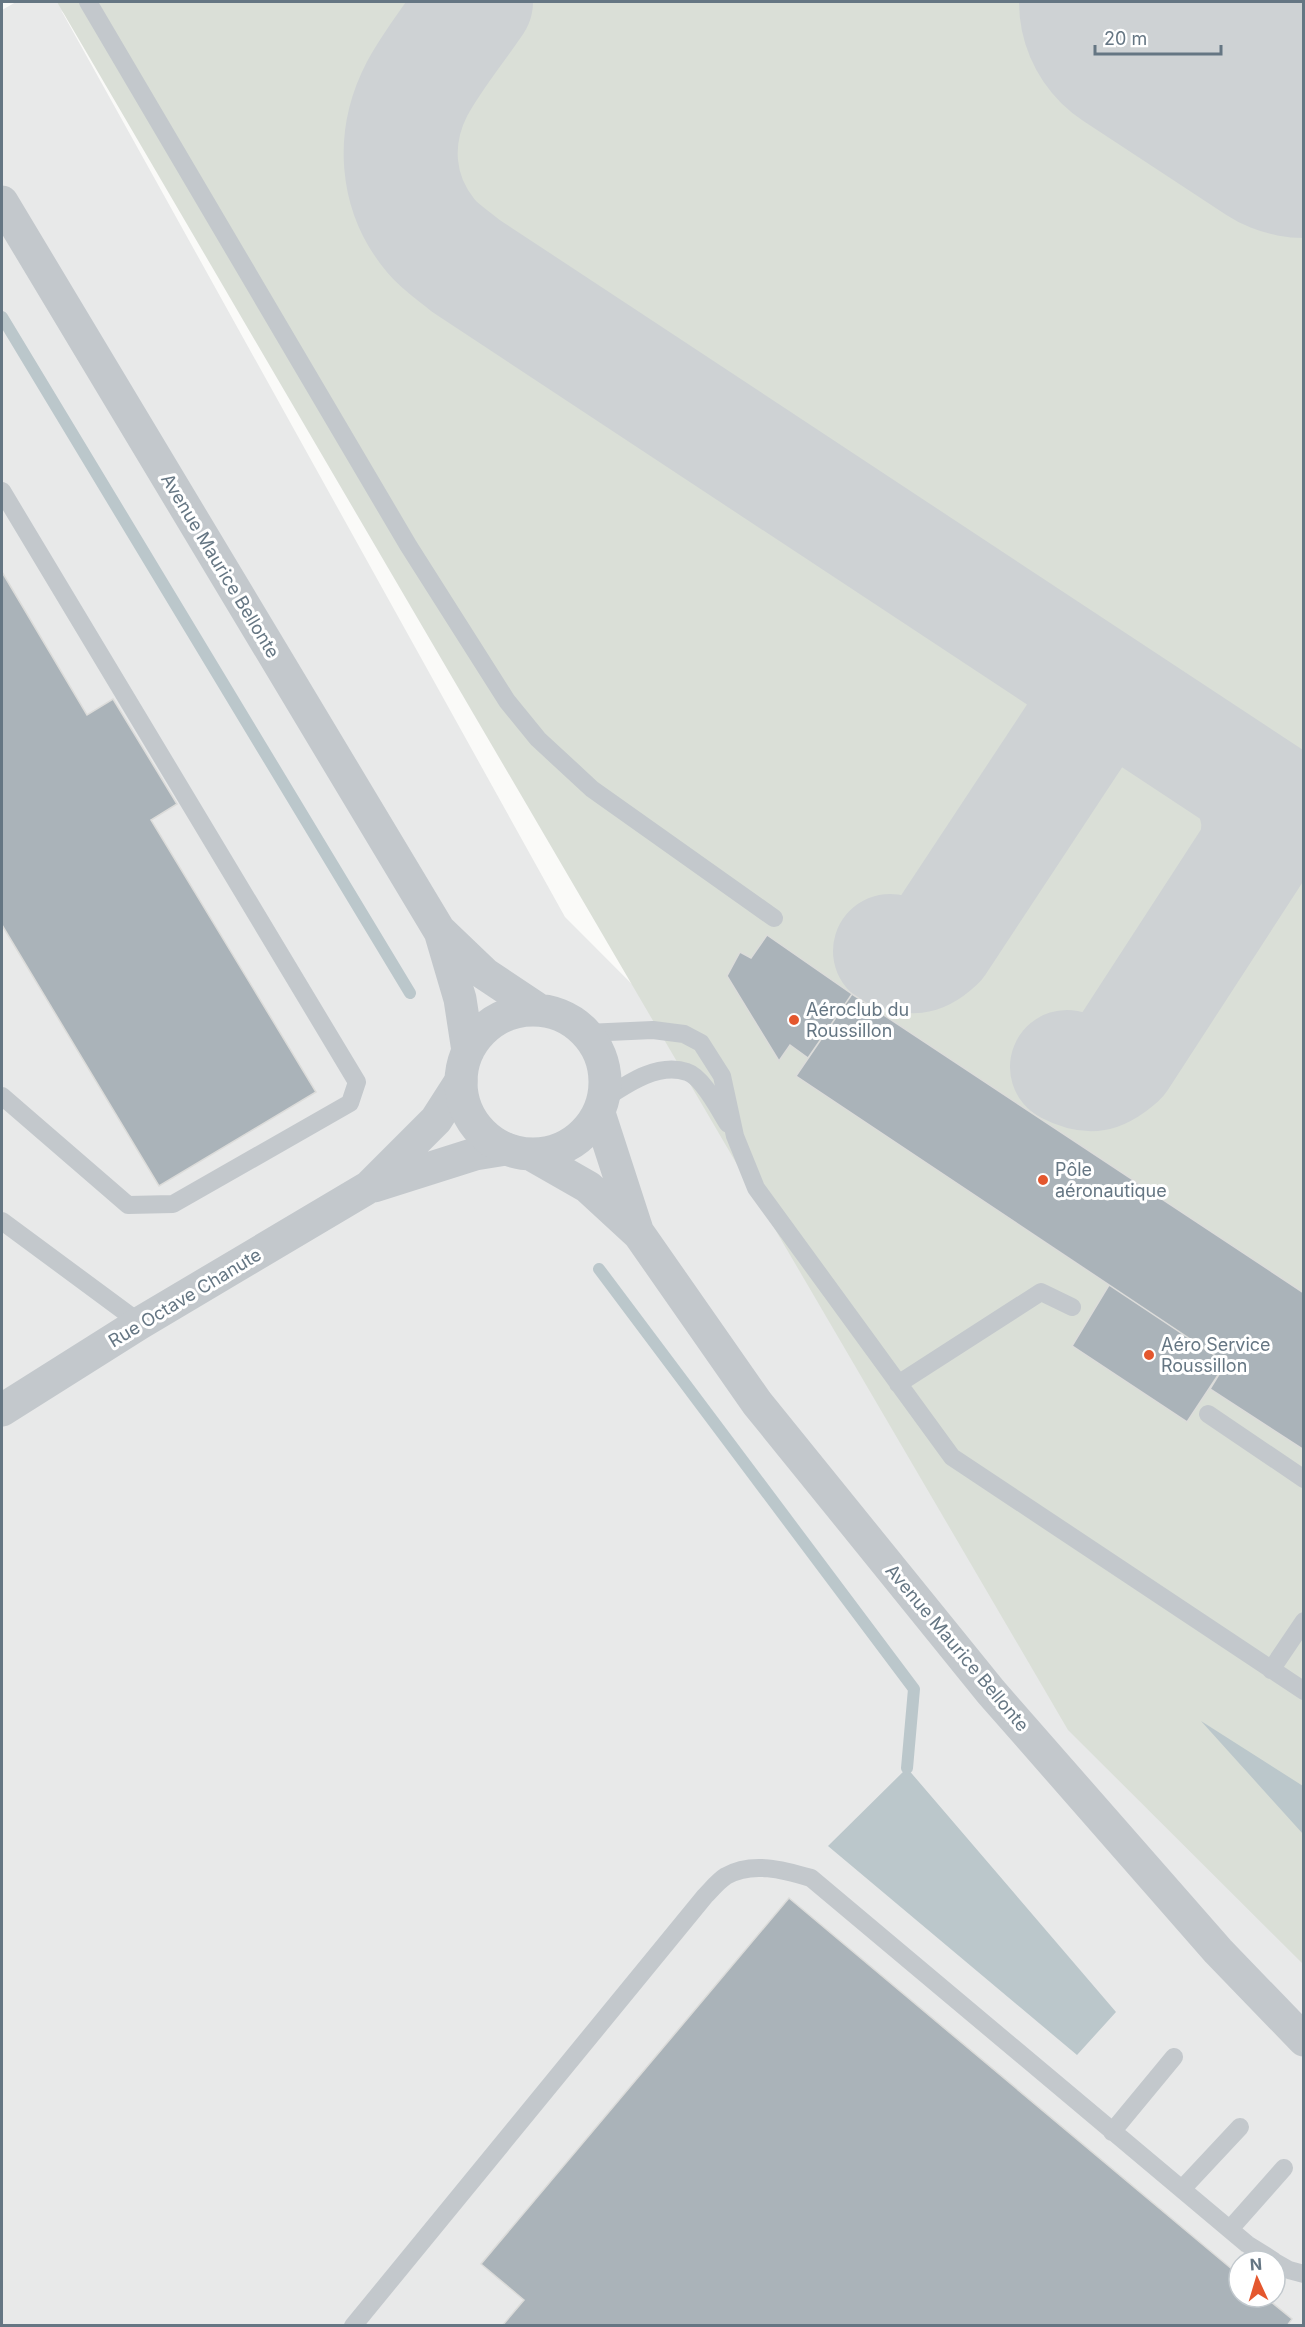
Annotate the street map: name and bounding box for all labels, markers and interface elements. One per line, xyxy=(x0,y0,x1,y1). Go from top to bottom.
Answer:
scale bar xyxy=(1095,18,1221,56)
text: 20 m xyxy=(1104,28,1147,49)
street label: Avenue Maurice Bellonte xyxy=(157,470,284,662)
place label: Aéroclub du Roussillon xyxy=(806,999,909,1041)
marker: Aéroclub du Roussillon xyxy=(787,1013,801,1027)
place label: Pôle aéronautique xyxy=(1055,1159,1167,1201)
marker: Pôle aéronautique xyxy=(1036,1173,1050,1187)
street label: Rue Octave Chanute xyxy=(105,1244,265,1351)
place label: Aéro Service Roussillon xyxy=(1161,1334,1271,1376)
marker: Aéro Service Roussillon xyxy=(1142,1348,1156,1362)
street label: Avenue Maurice Bellonte xyxy=(881,1560,1033,1735)
north arrow xyxy=(1227,2249,1287,2309)
text: N xyxy=(1249,2254,1263,2274)

